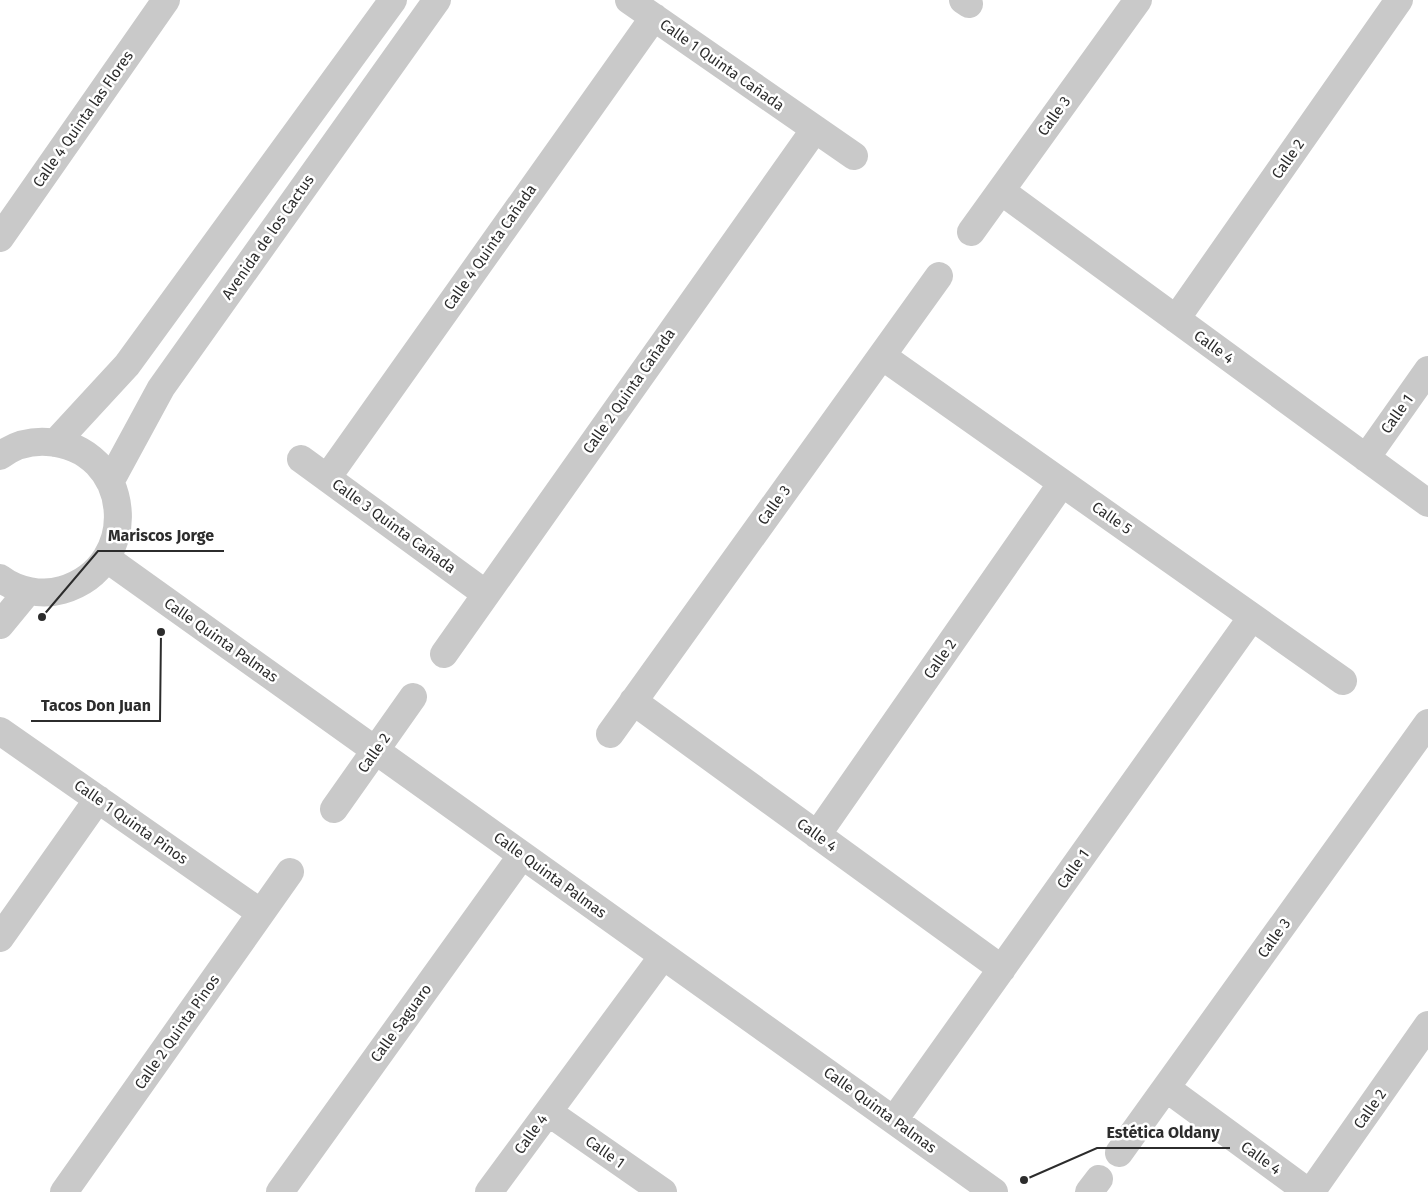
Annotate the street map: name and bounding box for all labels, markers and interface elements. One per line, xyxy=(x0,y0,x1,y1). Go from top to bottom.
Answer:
street label: Calle 1 Quinta Cañada xyxy=(656,15,788,115)
street label: Calle 4 Quinta las Flores xyxy=(29,47,137,191)
street label: Calle 3 xyxy=(1034,93,1074,139)
street label: Calle 2 xyxy=(1268,136,1308,182)
street label: Avenida de los Cactus xyxy=(218,171,318,303)
street label: Calle 4 Quinta Cañada xyxy=(440,181,540,313)
street label: Calle 2 Quinta Cañada xyxy=(579,325,679,457)
street label: Calle 4 xyxy=(1190,326,1238,368)
street label: Calle 1 xyxy=(1377,391,1417,437)
street label: Calle 3 Quinta Cañada xyxy=(329,475,459,577)
street label: Calle 3 xyxy=(754,482,794,528)
street label: Calle 5 xyxy=(1089,498,1135,538)
callout: Mariscos Jorge xyxy=(98,520,224,551)
text: Mariscos Jorge xyxy=(108,526,214,545)
street label: Calle Quinta Palmas xyxy=(161,594,281,686)
street label: Calle 2 xyxy=(920,636,960,682)
callout: Tacos Don Juan xyxy=(31,690,160,721)
text: Tacos Don Juan xyxy=(41,696,151,715)
street label: Calle 2 xyxy=(354,730,394,776)
street label: Calle 1 Quinta Pinos xyxy=(71,776,191,868)
street label: Calle 4 xyxy=(793,814,841,856)
street label: Calle Quinta Palmas xyxy=(490,828,610,922)
street label: Calle 1 xyxy=(1053,846,1093,892)
street label: Calle 3 xyxy=(1254,915,1294,961)
street label: Calle 2 Quinta Pinos xyxy=(131,971,223,1093)
street label: Calle Saguaro xyxy=(367,981,435,1065)
street label: Calle Quinta Palmas xyxy=(820,1063,940,1157)
street label: Calle 2 xyxy=(1350,1086,1390,1132)
street label: Calle 4 xyxy=(510,1110,552,1158)
callout: Estética Oldany xyxy=(1097,1117,1230,1148)
text: Estética Oldany xyxy=(1106,1123,1220,1142)
street label: Calle 1 xyxy=(582,1132,628,1172)
street label: Calle 4 xyxy=(1237,1137,1285,1179)

